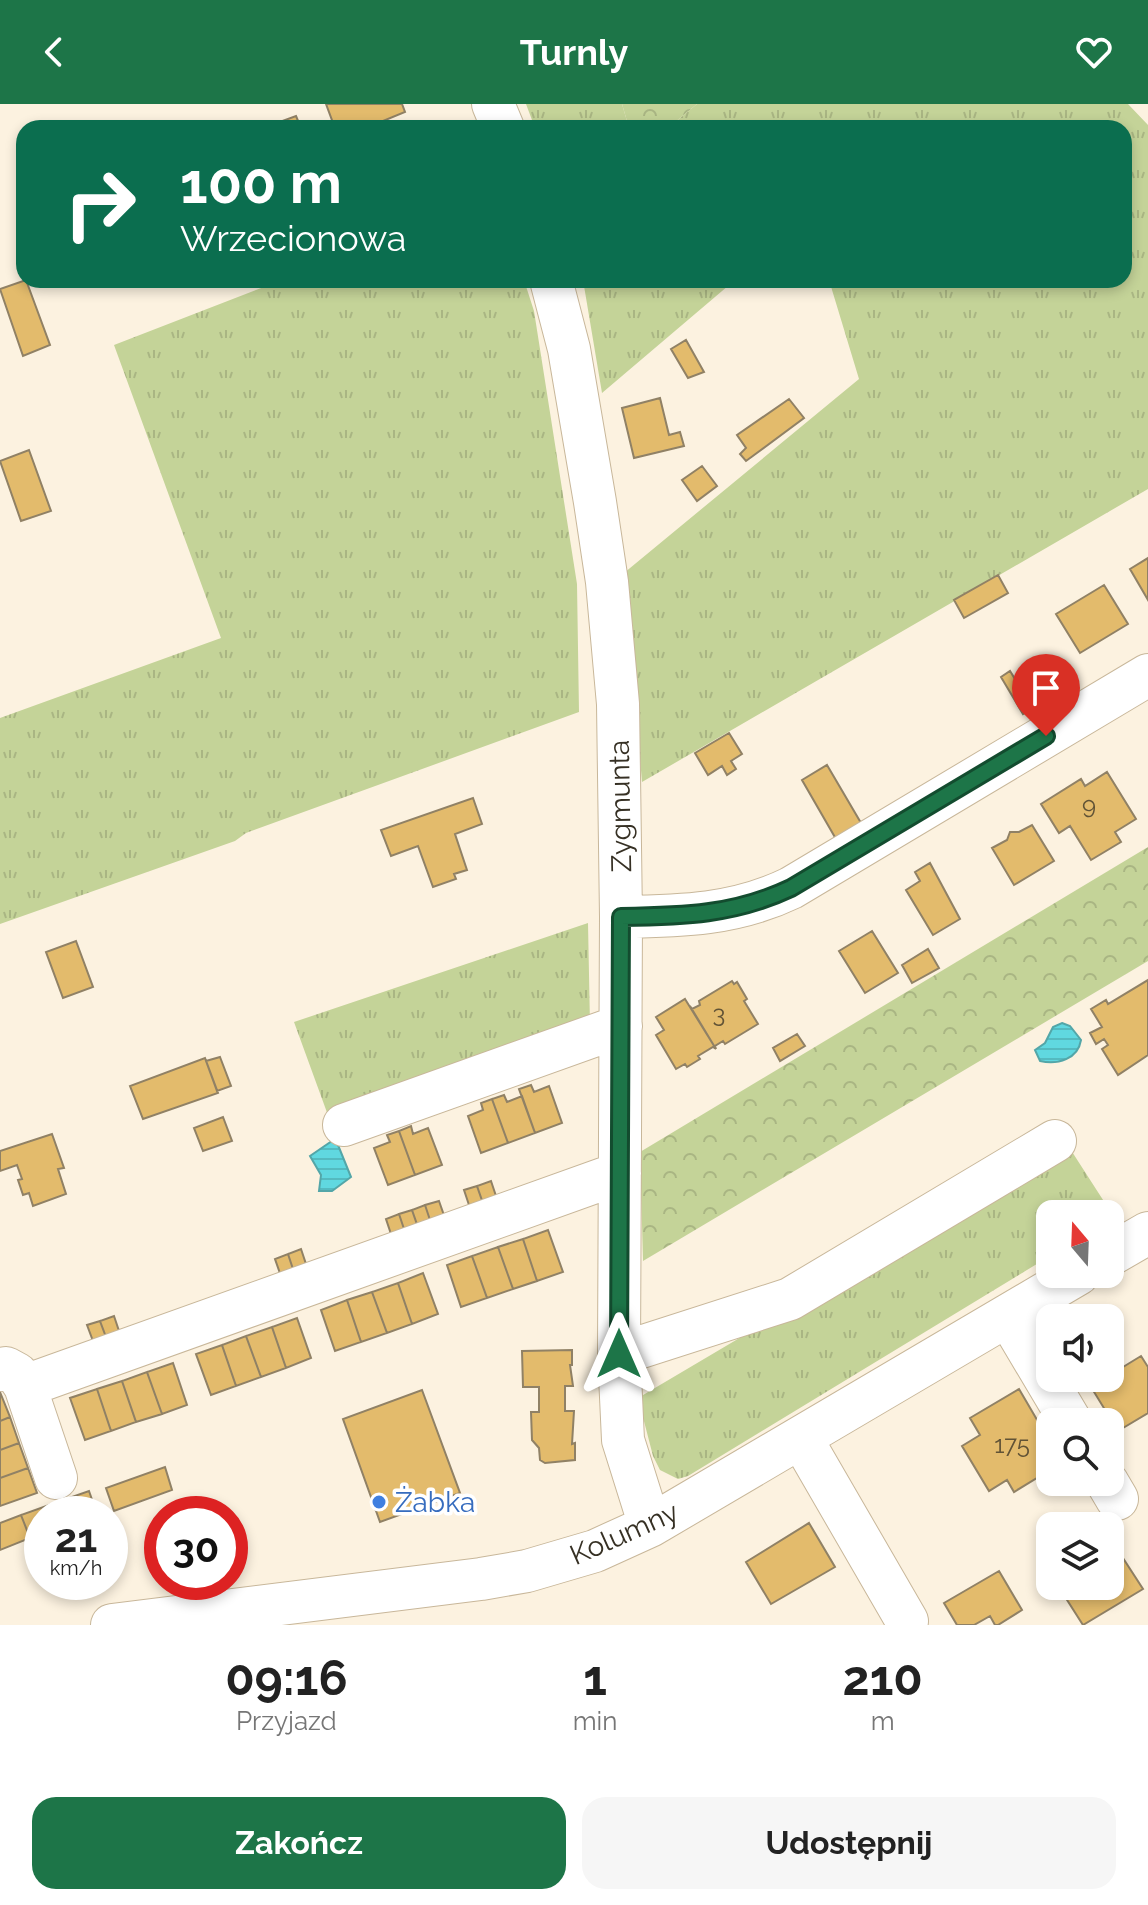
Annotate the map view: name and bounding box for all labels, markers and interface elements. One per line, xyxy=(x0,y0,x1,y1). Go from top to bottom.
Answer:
icon: back xyxy=(32,30,76,74)
icon: heart xyxy=(1072,30,1116,74)
text: Turnly xyxy=(520,31,628,73)
text: 100 m xyxy=(180,150,342,216)
icon: right xyxy=(48,152,152,256)
text: Wrzecionowa xyxy=(180,217,406,259)
pin xyxy=(1012,654,1080,736)
icon: arrive xyxy=(1024,666,1068,710)
street label: Zygmunta xyxy=(603,740,638,872)
house number: 9 xyxy=(1082,791,1096,820)
house number: 3 xyxy=(713,999,725,1028)
north arrow xyxy=(1036,1200,1124,1288)
map controls xyxy=(1036,1200,1124,1600)
button: sound xyxy=(1036,1304,1124,1392)
position arrow xyxy=(577,1312,661,1396)
button: search xyxy=(1036,1408,1124,1496)
house number: 175 xyxy=(994,1430,1030,1459)
place label: Żabka xyxy=(395,1486,475,1519)
marker: Żabka xyxy=(370,1493,388,1511)
street label: Kolumny xyxy=(565,1495,683,1572)
speed limit sign: 30 xyxy=(144,1496,248,1600)
button: layers xyxy=(1036,1512,1124,1600)
text: 21 xyxy=(55,1514,97,1561)
text: km/h xyxy=(50,1556,102,1580)
text: 09:16 xyxy=(225,1650,348,1706)
text: 1 xyxy=(583,1650,607,1706)
text: 210 xyxy=(843,1650,923,1706)
text: Przyjazd xyxy=(236,1706,337,1736)
text: min xyxy=(573,1706,617,1736)
text: m xyxy=(871,1706,895,1736)
button: Zakończ xyxy=(32,1797,566,1889)
button: Udostępnij xyxy=(582,1797,1116,1889)

